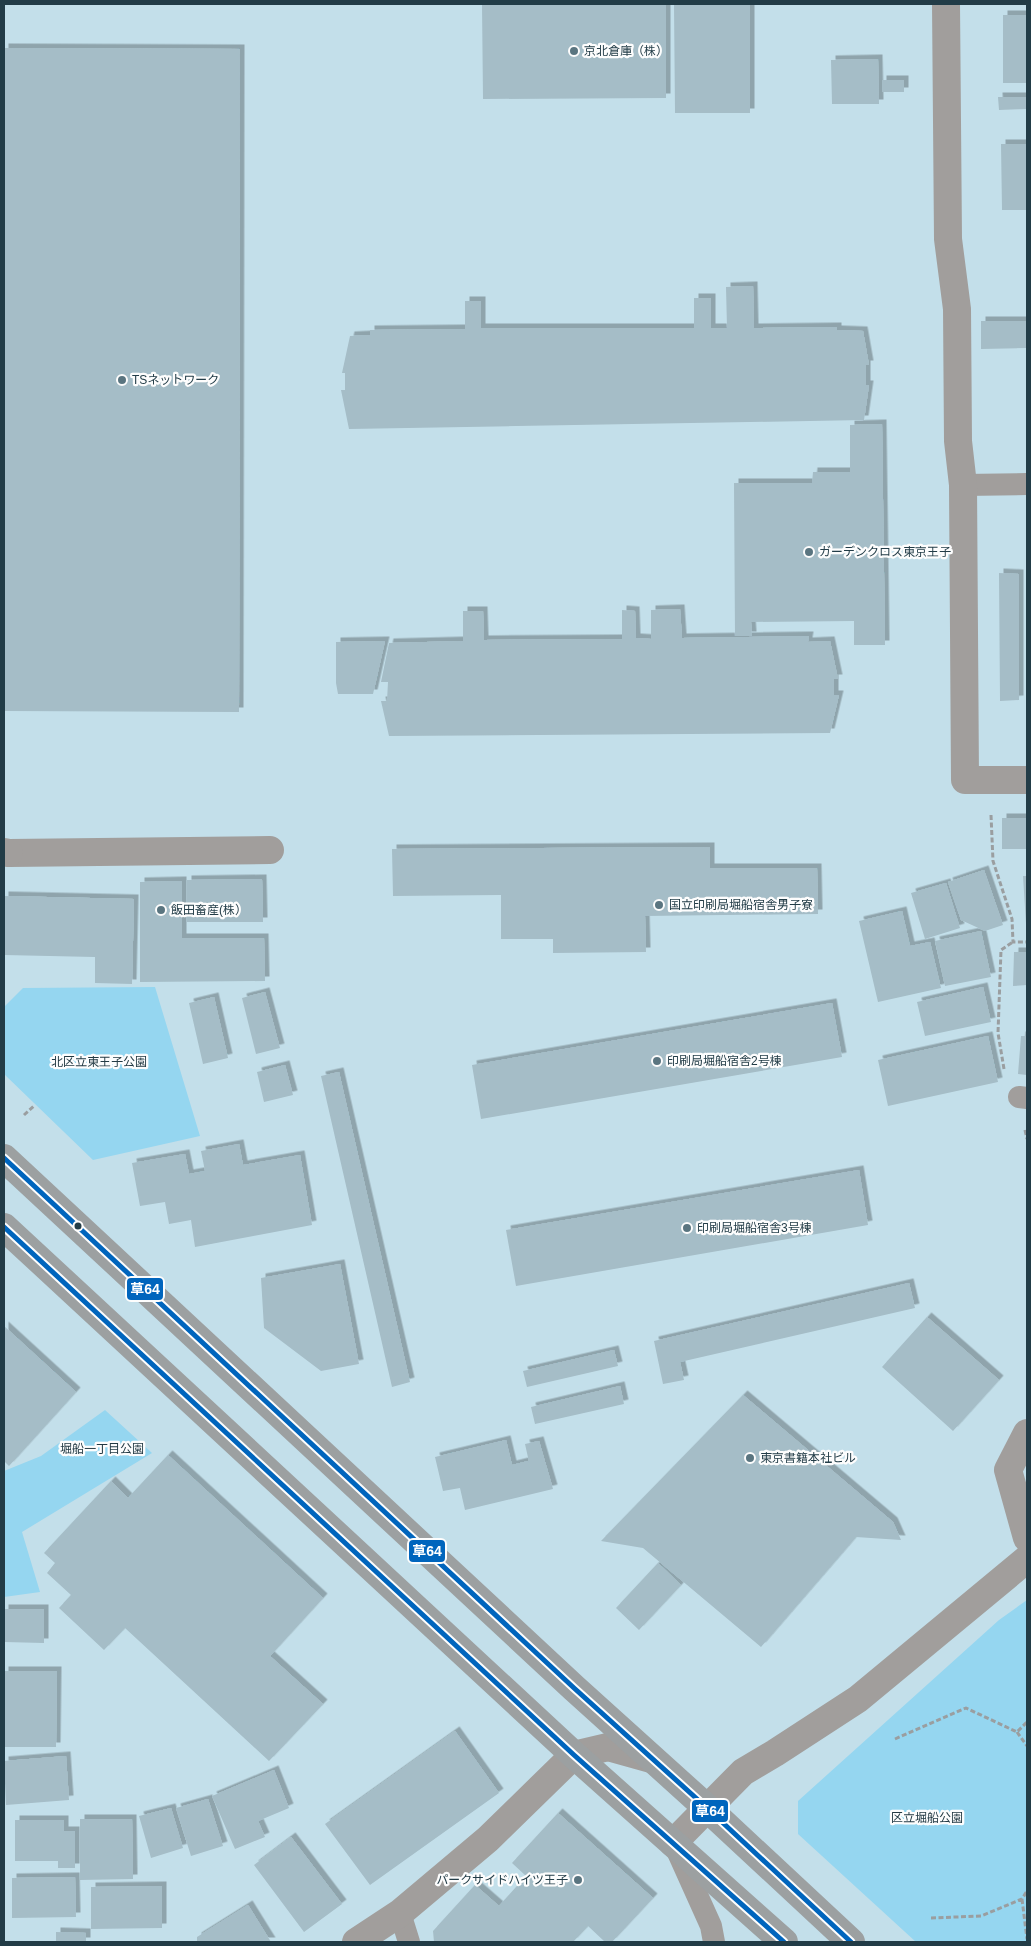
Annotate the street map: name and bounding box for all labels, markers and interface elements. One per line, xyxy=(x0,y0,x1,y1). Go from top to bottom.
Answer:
place label: 京北倉庫（株） xyxy=(584,44,668,58)
marker: 京北倉庫（株） xyxy=(568,45,580,57)
place label: TSネットワーク xyxy=(132,373,219,387)
marker: TSネットワーク xyxy=(116,374,128,386)
place label: ガーデンクロス東京王子 xyxy=(819,545,951,559)
marker: ガーデンクロス東京王子 xyxy=(803,546,815,558)
place label: 国立印刷局堀船宿舎男子寮 xyxy=(669,898,813,912)
marker: 国立印刷局堀船宿舎男子寮 xyxy=(653,899,665,911)
place label: 飯田畜産(株） xyxy=(171,903,247,917)
marker: 飯田畜産(株） xyxy=(155,904,167,916)
place label: 印刷局堀船宿舎2号棟 xyxy=(667,1054,782,1068)
park label: 北区立東王子公園 xyxy=(51,1055,147,1069)
marker: 印刷局堀船宿舎2号棟 xyxy=(651,1055,663,1067)
unlabelled marker xyxy=(73,1221,83,1231)
place label: 印刷局堀船宿舎3号棟 xyxy=(697,1221,812,1235)
marker: 印刷局堀船宿舎3号棟 xyxy=(681,1222,693,1234)
line badge: 草64 xyxy=(126,1277,164,1301)
text: 草64 xyxy=(130,1281,160,1297)
park label: 堀船一丁目公園 xyxy=(60,1442,144,1456)
place label: 東京書籍本社ビル xyxy=(760,1451,856,1465)
marker: 東京書籍本社ビル xyxy=(744,1452,756,1464)
line badge: 草64 xyxy=(408,1539,446,1563)
text: 草64 xyxy=(412,1543,442,1559)
line badge: 草64 xyxy=(691,1799,729,1823)
text: 草64 xyxy=(695,1803,725,1819)
park label: 区立堀船公園 xyxy=(891,1811,963,1825)
place label: パークサイドハイツ王子 xyxy=(436,1873,568,1887)
marker: パークサイドハイツ王子 xyxy=(572,1874,584,1886)

